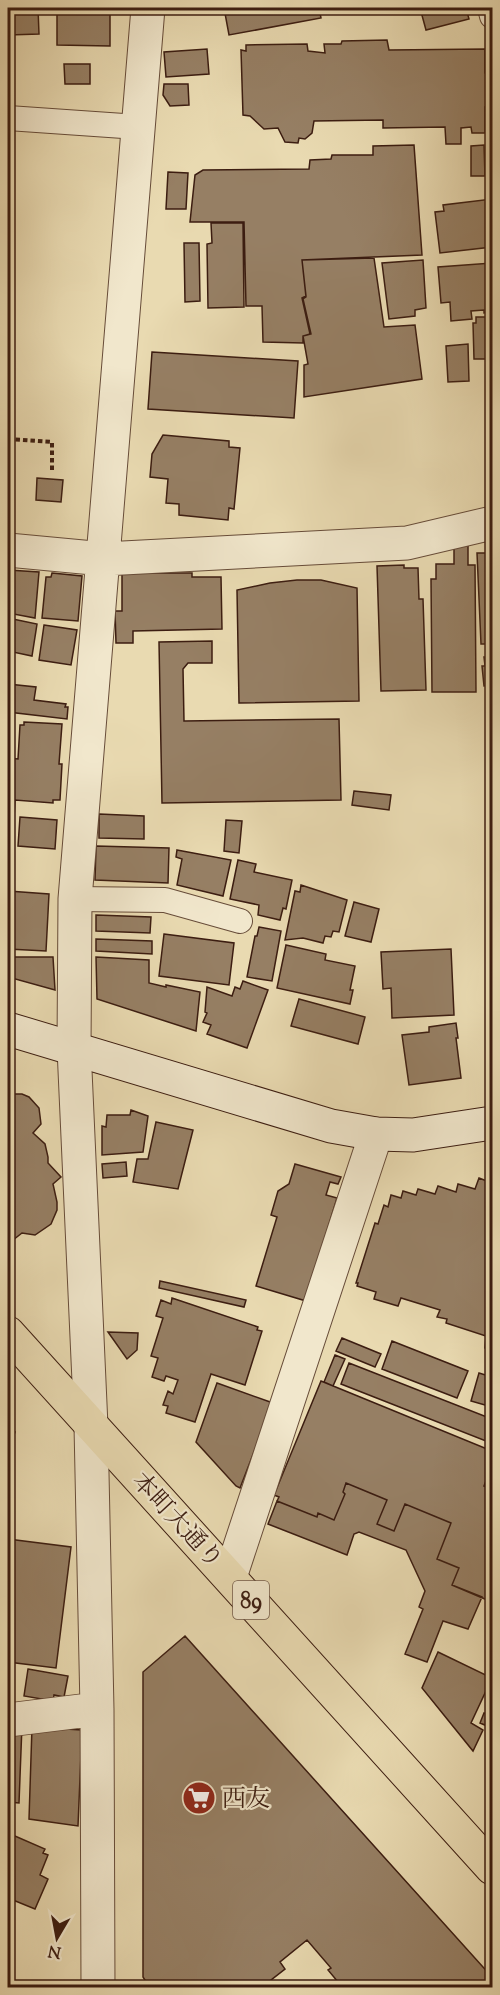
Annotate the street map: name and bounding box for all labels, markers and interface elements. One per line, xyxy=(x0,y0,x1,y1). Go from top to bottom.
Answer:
street label: 本町大通り xyxy=(123,1466,230,1577)
road number: 89 xyxy=(233,1581,269,1619)
supermarket icon: 西友 xyxy=(181,1780,217,1816)
place label: 西友 xyxy=(222,1783,270,1817)
north arrow xyxy=(27,1908,87,1968)
text: N xyxy=(46,1938,63,1963)

